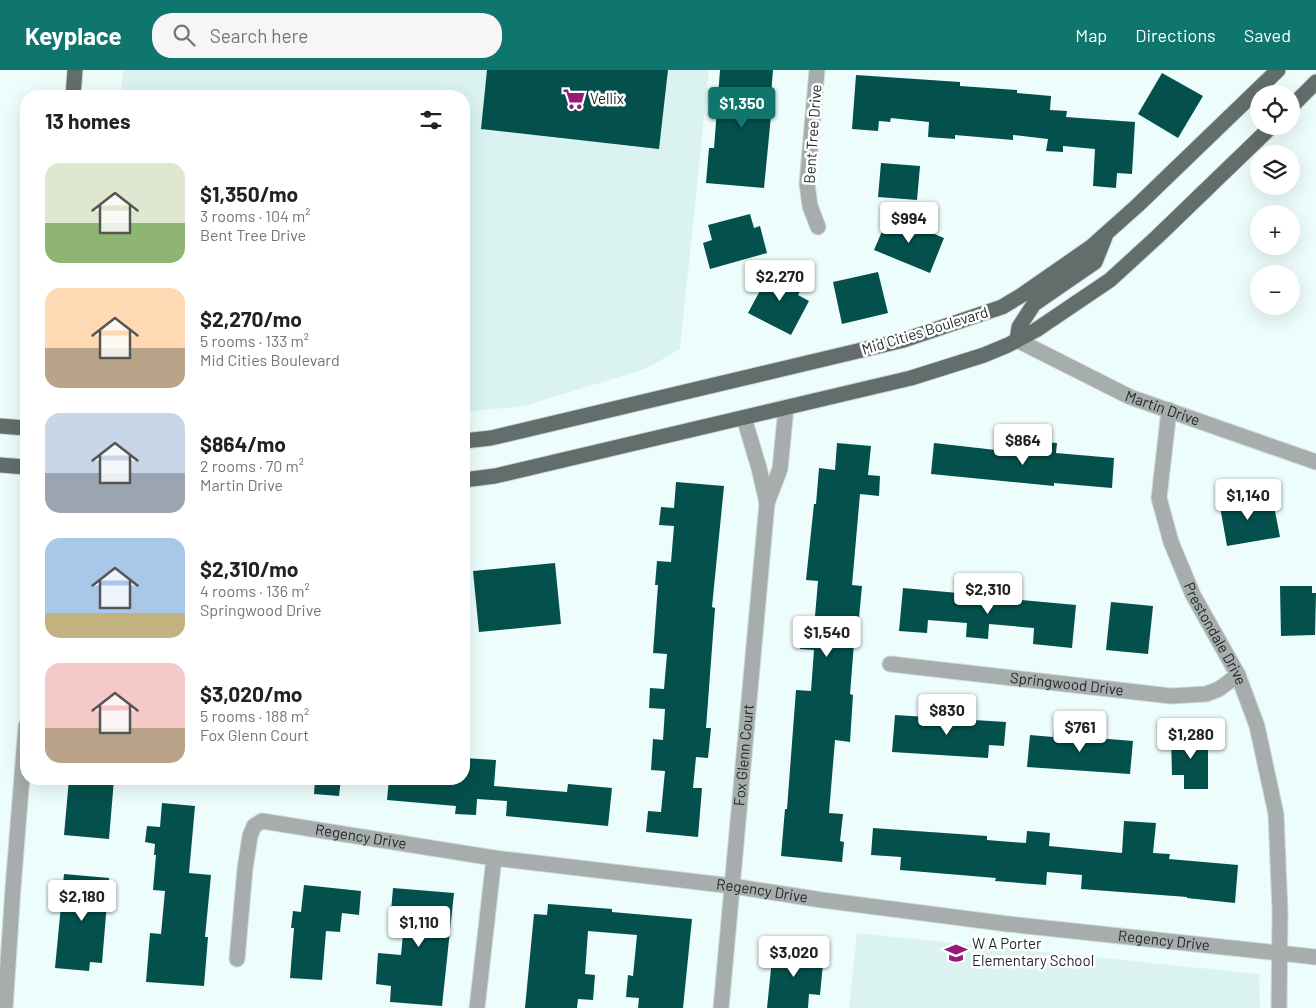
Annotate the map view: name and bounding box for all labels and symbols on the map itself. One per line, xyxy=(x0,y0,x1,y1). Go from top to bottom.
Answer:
street label: Bent Tree Drive xyxy=(800,84,824,184)
supermarket icon: Vellix xyxy=(561,86,587,112)
pin: $1,350 xyxy=(701,87,783,129)
place label: Vellix xyxy=(590,89,624,107)
pin: $994 xyxy=(879,202,939,244)
pin: $2,270 xyxy=(739,260,821,302)
street label: Mid Cities Boulevard xyxy=(859,302,990,358)
street label: Martin Drive xyxy=(1123,386,1203,429)
pin: $864 xyxy=(993,424,1053,466)
pin: $1,140 xyxy=(1207,478,1289,521)
pin: $2,310 xyxy=(947,572,1029,615)
street label: Prestondale Drive xyxy=(1181,579,1251,687)
pin: $1,540 xyxy=(786,616,868,658)
street label: Springwood Drive xyxy=(1009,668,1125,699)
pin: $830 xyxy=(917,694,977,736)
street label: Fox Glenn Court xyxy=(729,703,757,807)
pin: $761 xyxy=(1050,710,1110,753)
pin: $1,280 xyxy=(1150,718,1232,760)
street label: Regency Drive xyxy=(314,820,408,852)
street label: Regency Drive xyxy=(716,874,809,906)
pin: $2,180 xyxy=(41,880,123,922)
pin: $1,110 xyxy=(378,906,460,948)
street label: Regency Drive xyxy=(1117,926,1211,954)
place label: W A Porter Elementary School xyxy=(972,934,1094,969)
pin: $3,020 xyxy=(753,936,835,978)
school or university icon: W A Porter Elementary School xyxy=(943,940,969,966)

